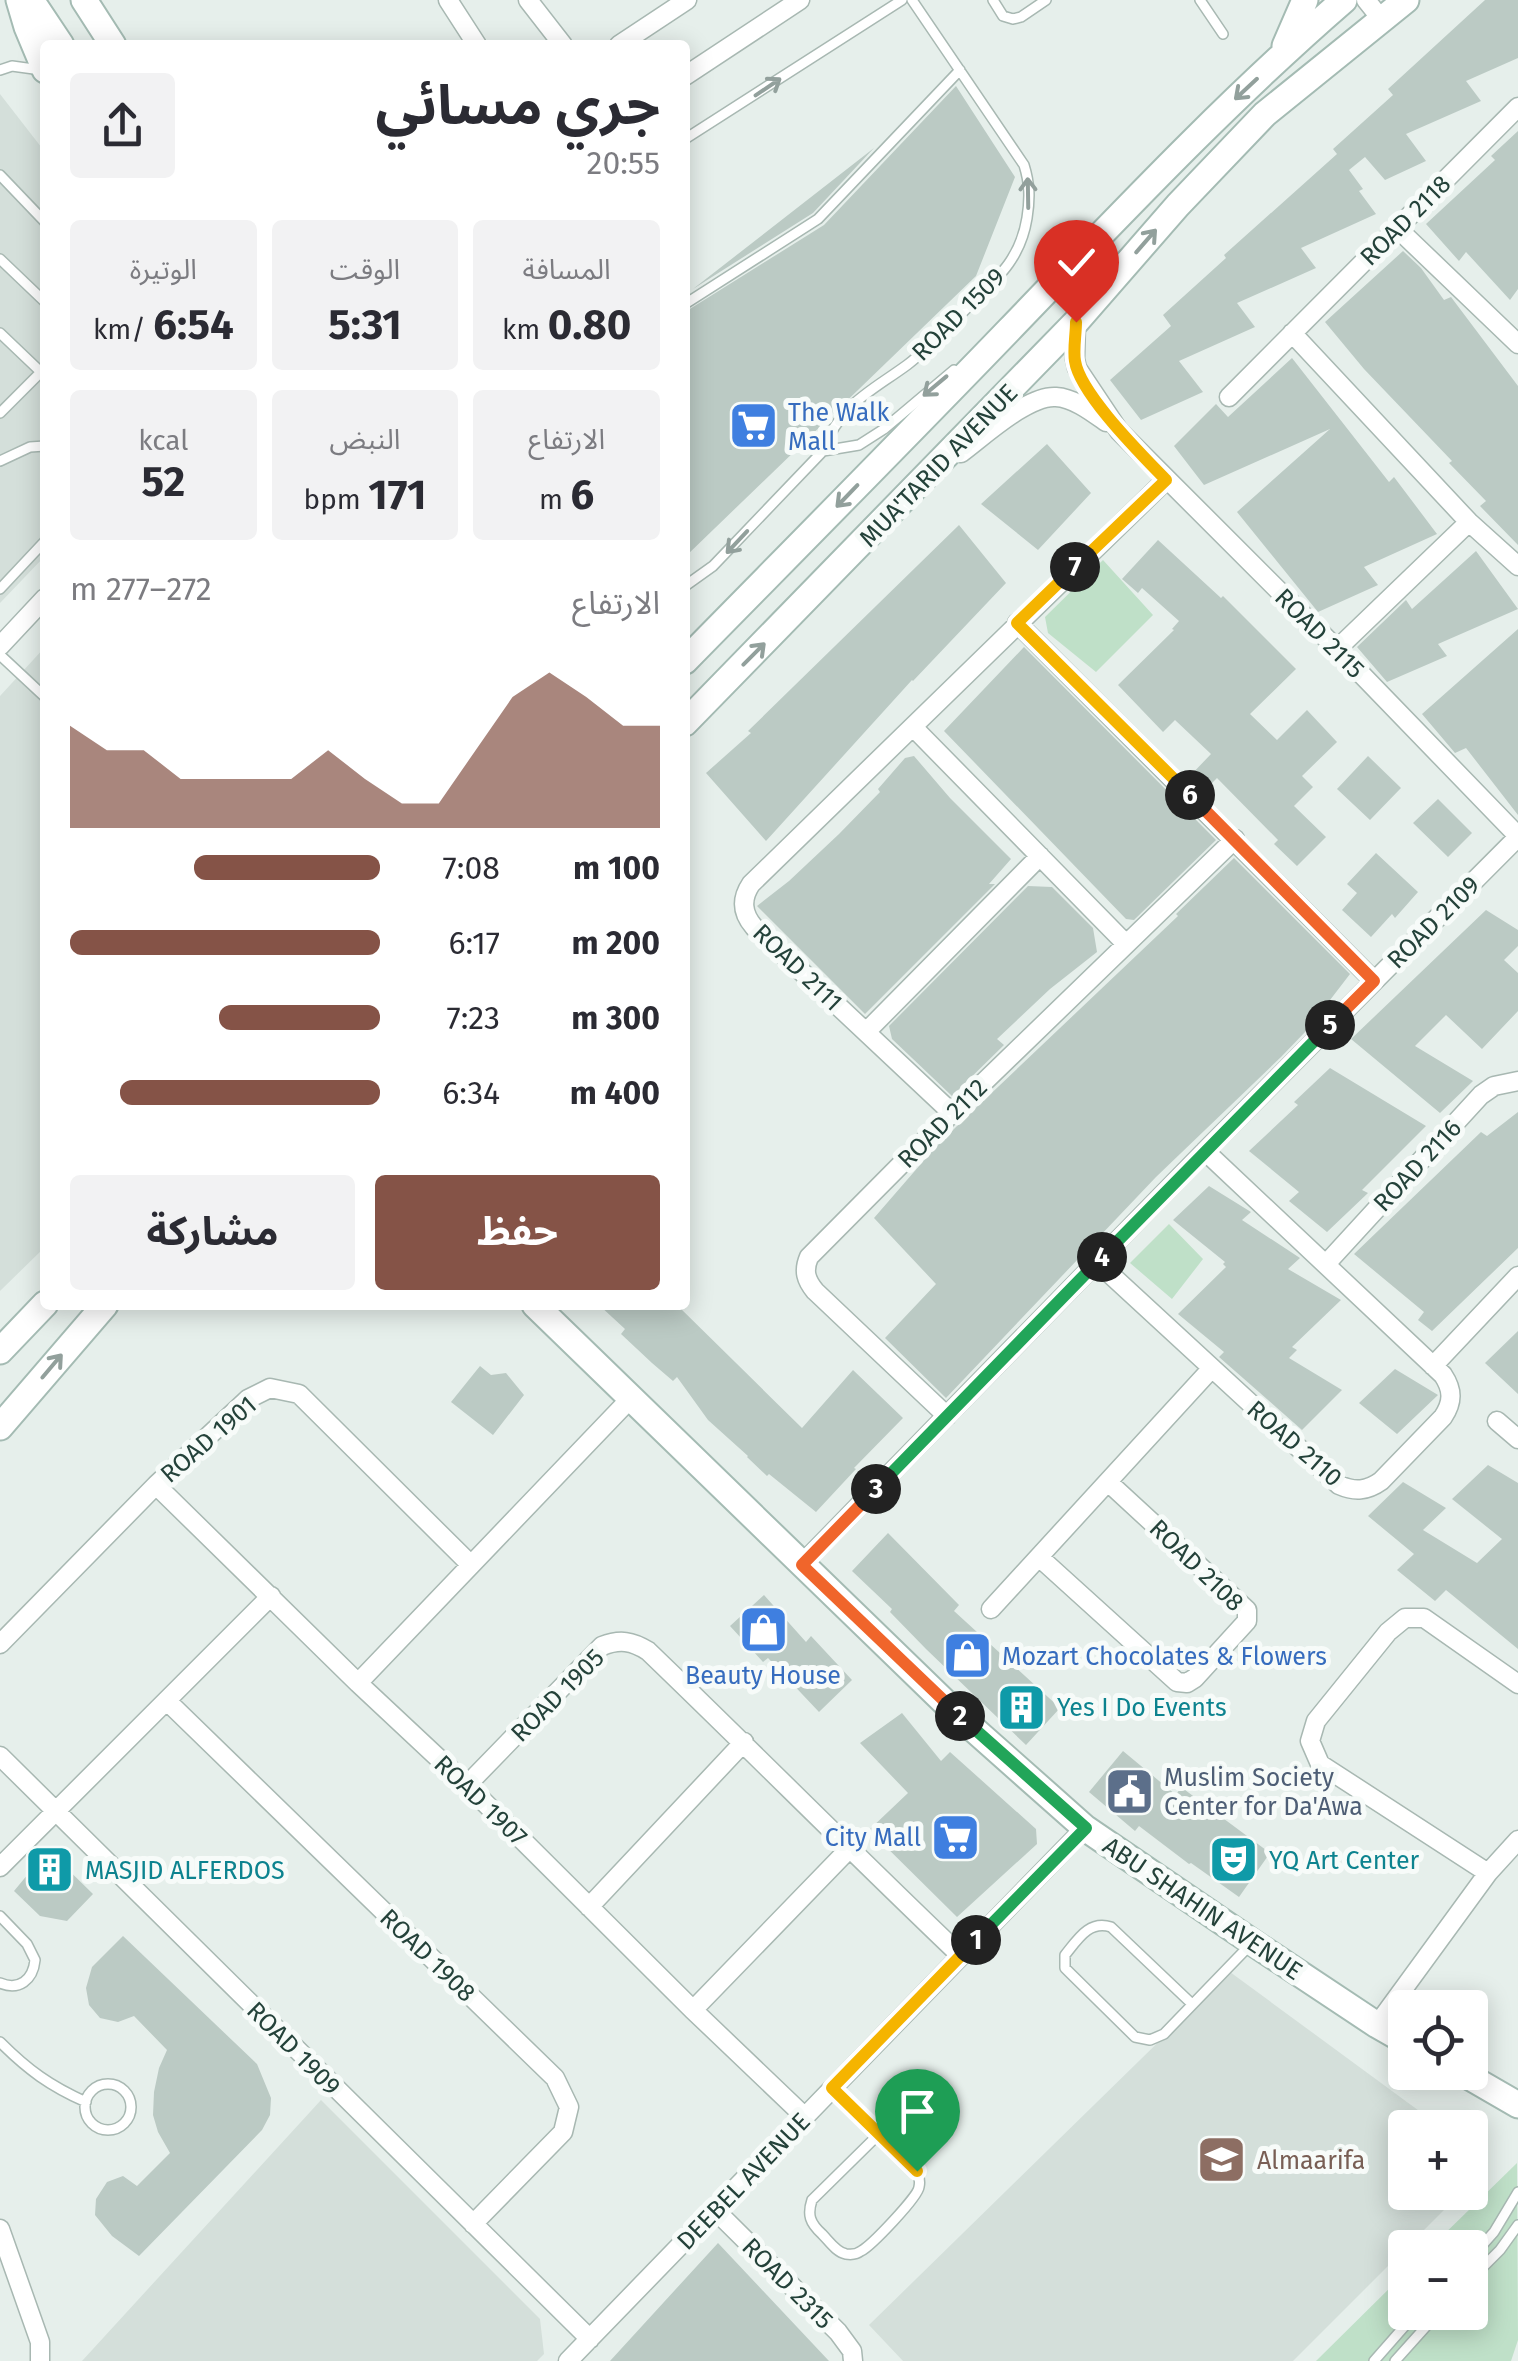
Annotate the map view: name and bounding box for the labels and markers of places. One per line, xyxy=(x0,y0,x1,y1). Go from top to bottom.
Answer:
pin xyxy=(1034,220,1119,323)
place label: The Walk Mall xyxy=(788,398,889,457)
supermarket icon: The Walk Mall xyxy=(727,400,779,452)
pin: 7 xyxy=(1050,542,1100,592)
pin: 6 xyxy=(1165,770,1215,820)
pin: 5 xyxy=(1305,1000,1355,1050)
pin: 4 xyxy=(1077,1232,1127,1282)
pin: 3 xyxy=(851,1464,901,1514)
shop icon: Beauty House xyxy=(737,1603,789,1655)
shop icon: Mozart Chocolates & Flowers xyxy=(941,1630,993,1682)
place label: Mozart Chocolates & Flowers xyxy=(1002,1642,1327,1672)
place label: Beauty House xyxy=(685,1661,841,1691)
building icon: Yes I Do Events xyxy=(996,1681,1048,1733)
pin: 2 xyxy=(935,1691,985,1741)
place label: Yes I Do Events xyxy=(1057,1693,1227,1723)
place label: Muslim Society Center for Da'Awa xyxy=(1164,1763,1363,1822)
public building icon: Muslim Society Center for Da'Awa xyxy=(1103,1765,1155,1817)
supermarket icon: City Mall xyxy=(930,1811,982,1863)
place label: City Mall xyxy=(825,1823,921,1853)
theatre icon: YQ Art Center xyxy=(1208,1834,1260,1886)
building icon: MASJID ALFERDOS xyxy=(24,1844,76,1896)
place label: YQ Art Center xyxy=(1269,1846,1420,1876)
place label: MASJID ALFERDOS xyxy=(85,1856,285,1886)
pin: 1 xyxy=(951,1915,1001,1965)
pin xyxy=(875,2069,960,2172)
school or university icon: Almaarifa xyxy=(1196,2134,1248,2186)
place label: Almaarifa xyxy=(1257,2146,1365,2176)

